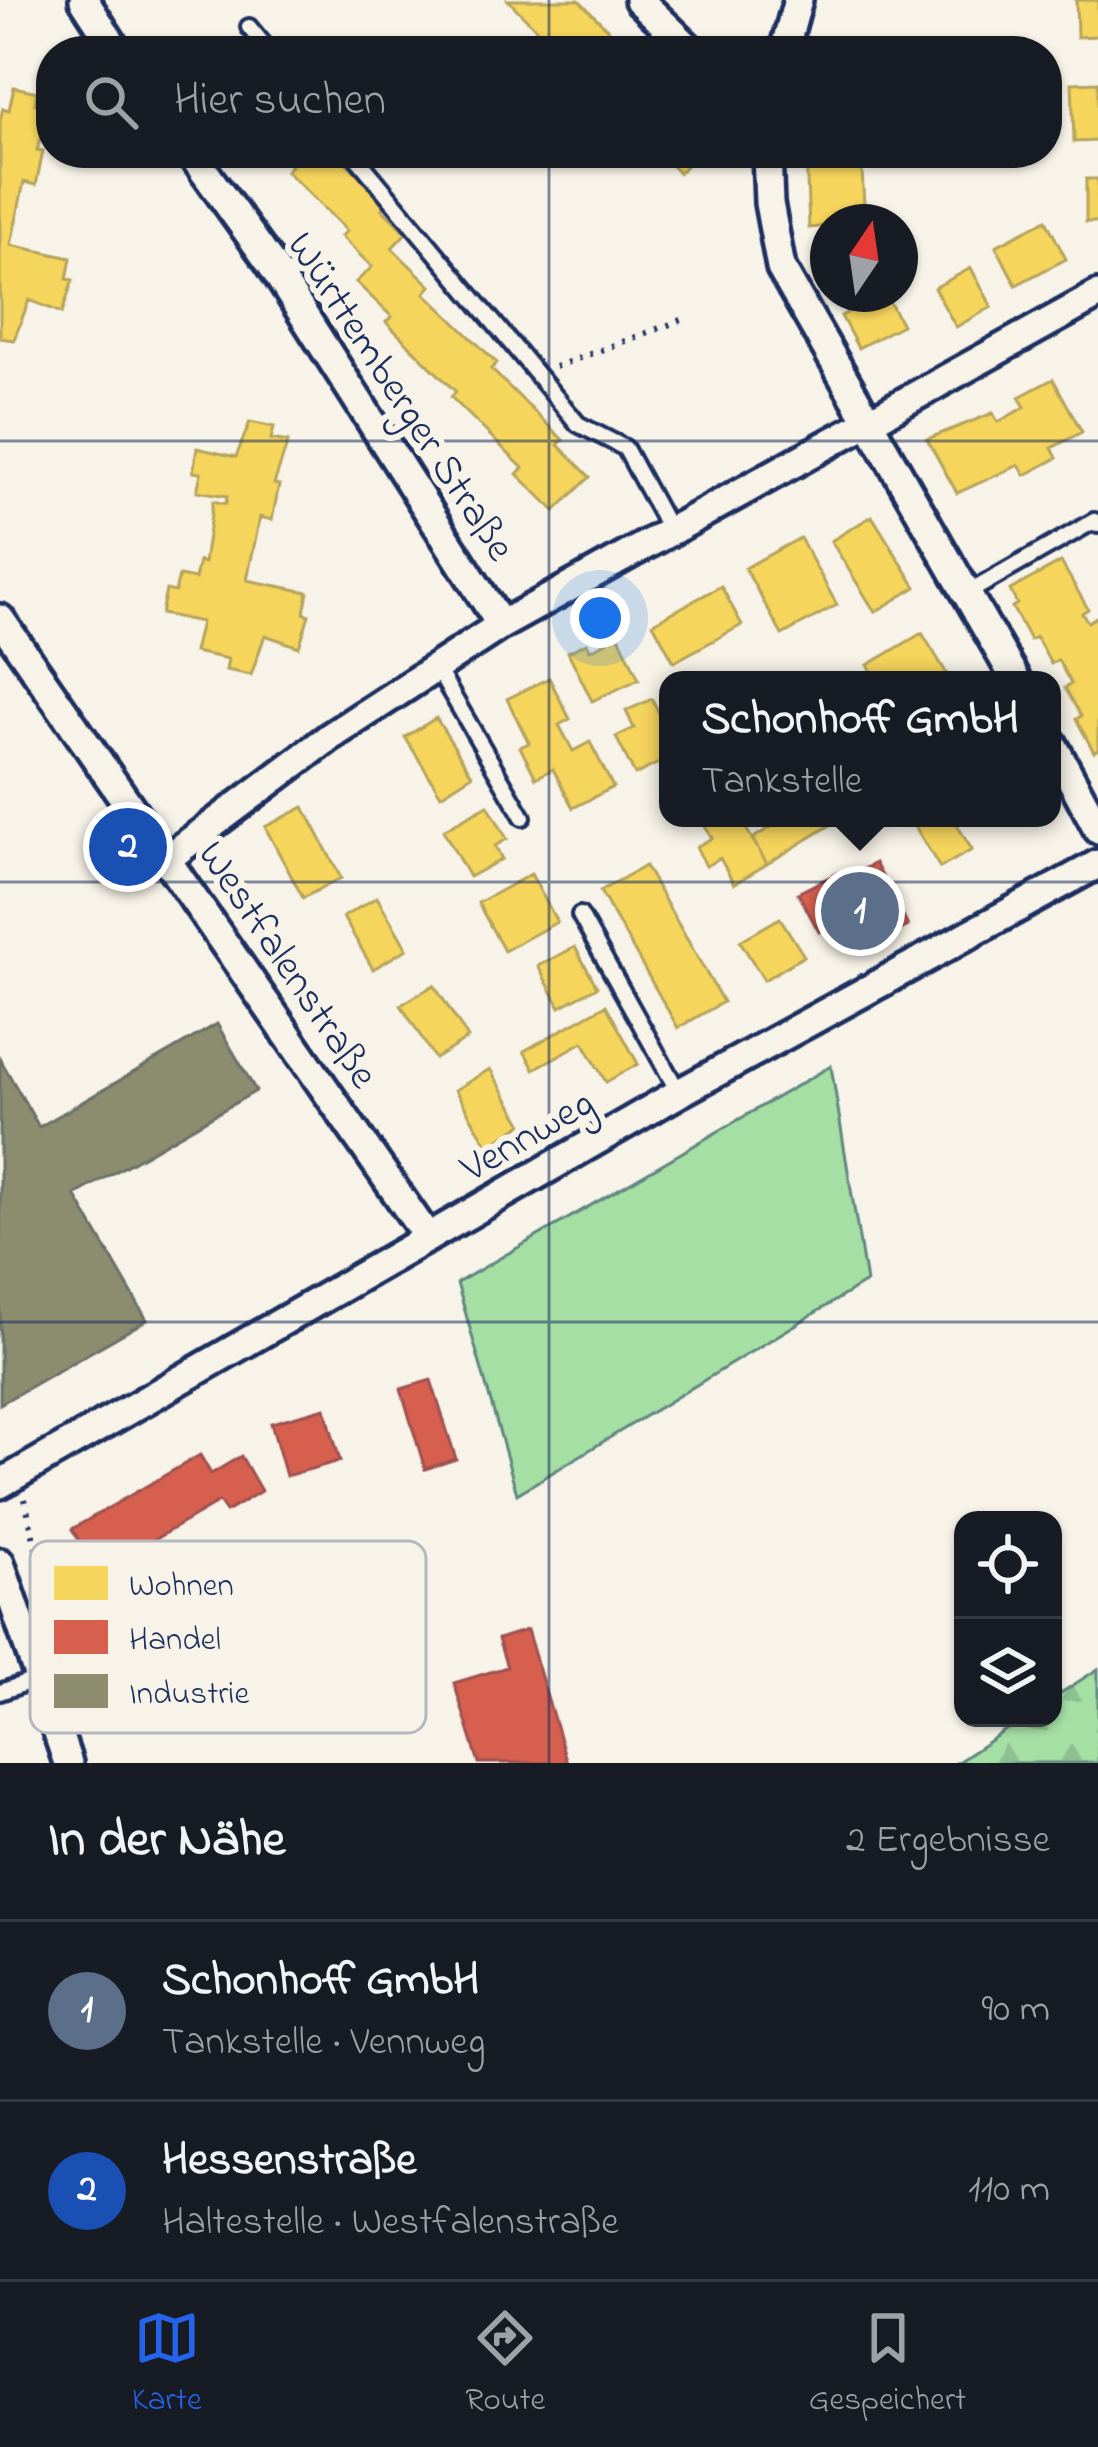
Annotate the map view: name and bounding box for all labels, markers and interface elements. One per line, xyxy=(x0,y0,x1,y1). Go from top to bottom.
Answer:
search box xyxy=(36,36,1062,168)
icon: search xyxy=(78,69,144,135)
text: Hier suchen xyxy=(174,69,386,135)
north arrow xyxy=(810,204,918,312)
street label: Württemberger Straße xyxy=(270,221,529,574)
your location xyxy=(570,588,630,648)
popup xyxy=(659,671,1061,827)
text: Schonhoff GmbH xyxy=(701,688,1019,754)
text: Tankstelle xyxy=(701,754,862,811)
pin: 2 xyxy=(89,802,167,892)
street label: Westfalenstraße xyxy=(181,829,392,1102)
pin: 1 xyxy=(821,866,899,956)
street label: Vennweg xyxy=(449,1074,606,1200)
map controls xyxy=(954,1511,1062,1727)
button: locate xyxy=(954,1511,1062,1619)
legend xyxy=(30,1541,426,1733)
text: Wohnen xyxy=(129,1563,234,1611)
text: Handel xyxy=(129,1617,221,1665)
button: layers xyxy=(954,1619,1062,1727)
text: Industrie xyxy=(129,1671,249,1719)
text: In der Nähe xyxy=(48,1804,285,1879)
text: 2 Ergebnisse xyxy=(846,1813,1050,1870)
text: Schonhoff GmbH xyxy=(162,1949,479,2015)
text: 1 xyxy=(81,1982,93,2039)
text: 90 m xyxy=(981,1982,1050,2039)
text: Tankstelle · Vennweg xyxy=(162,2015,485,2072)
text: Hessenstraße xyxy=(162,2129,416,2195)
text: 2 xyxy=(77,2162,97,2219)
text: 110 m xyxy=(968,2162,1050,2219)
text: Haltestelle · Westfalenstraße xyxy=(162,2195,619,2252)
tab: Karte xyxy=(132,2305,202,2425)
tab: Route xyxy=(465,2305,545,2425)
tab: Gespeichert xyxy=(809,2305,966,2425)

